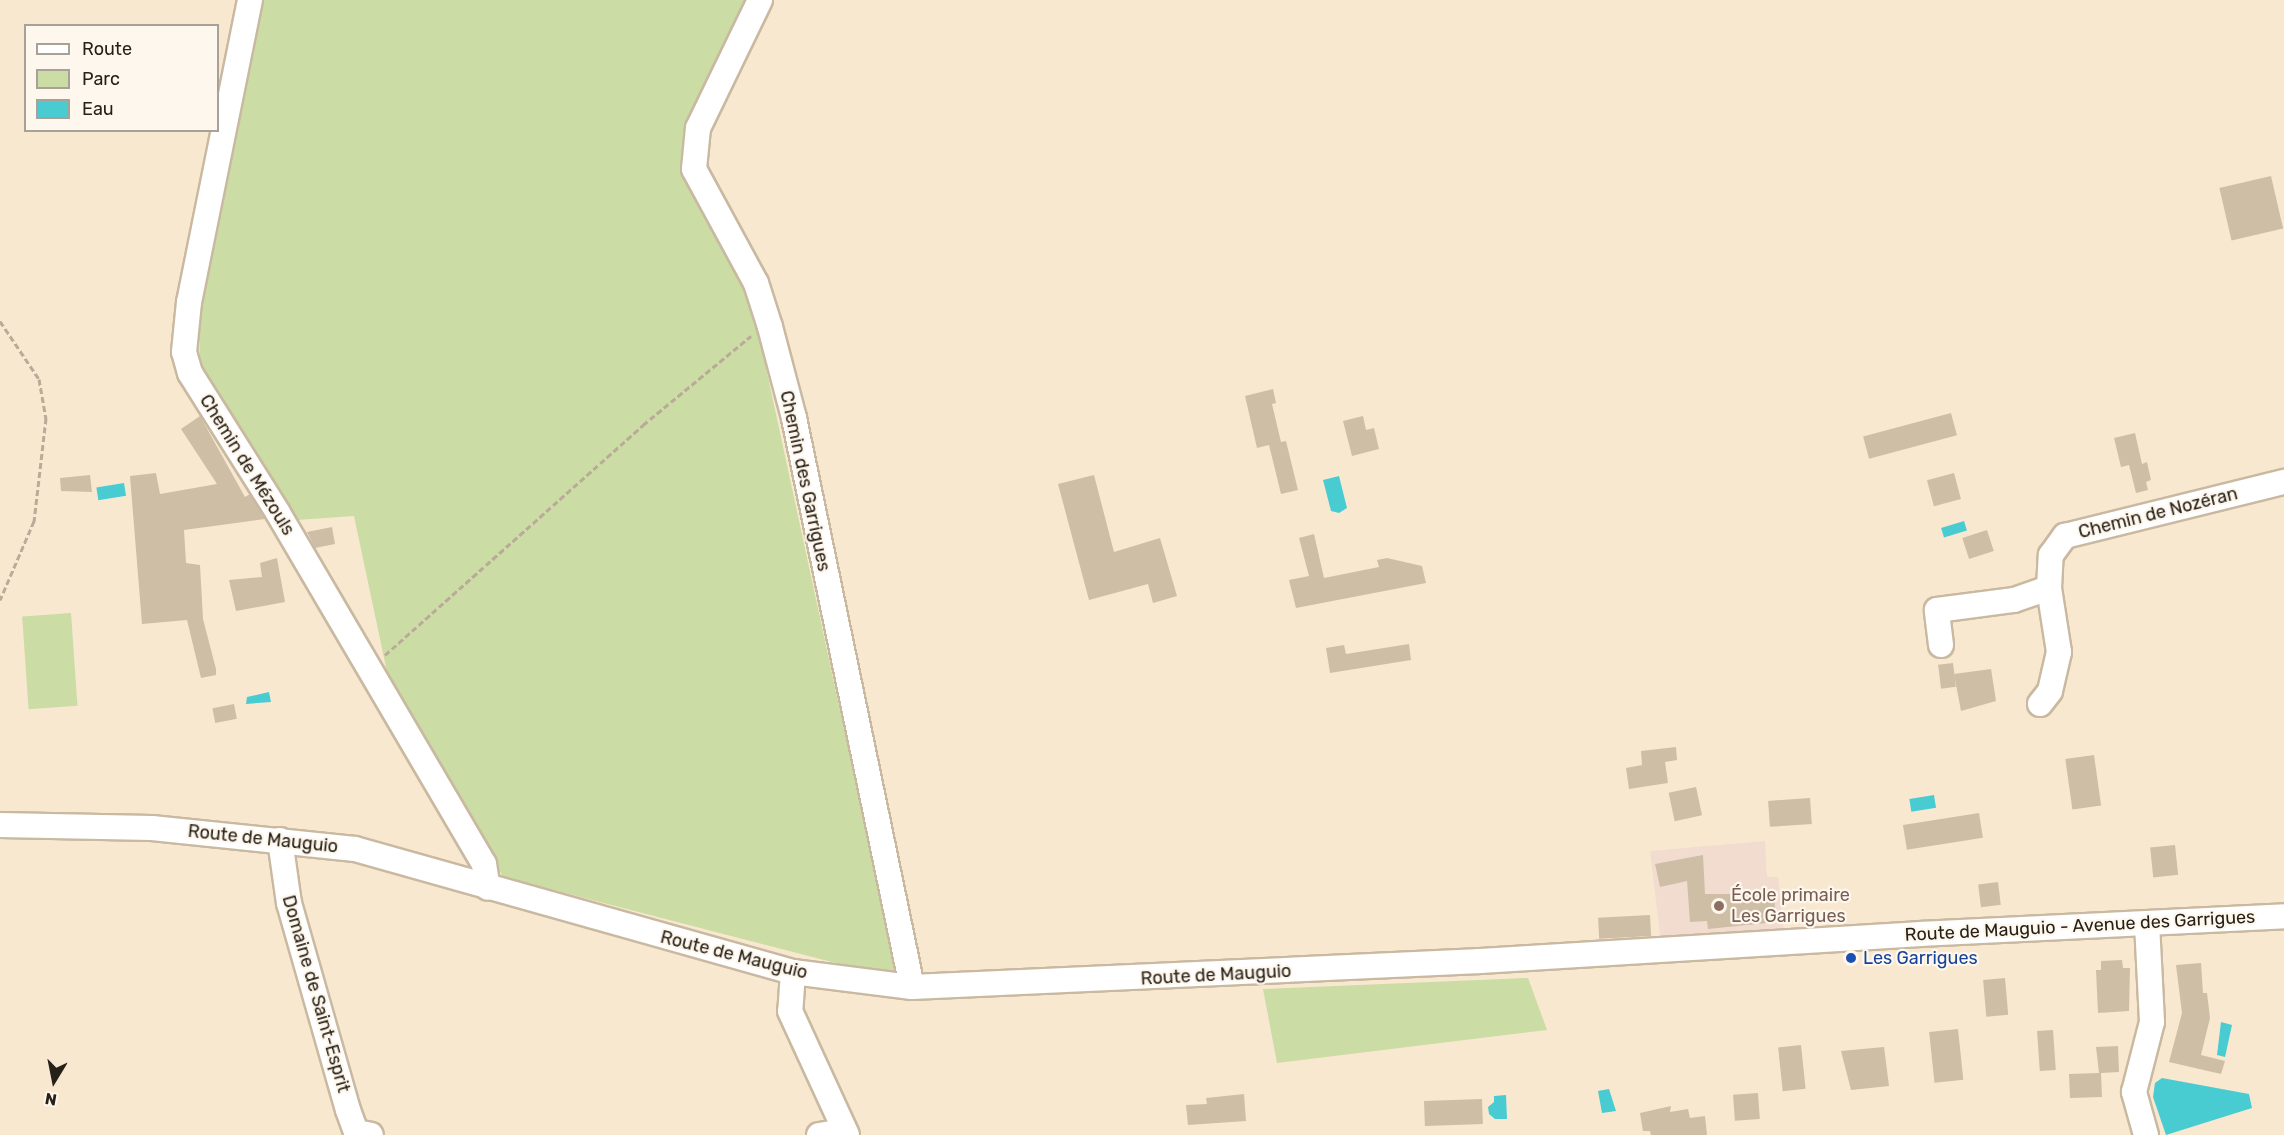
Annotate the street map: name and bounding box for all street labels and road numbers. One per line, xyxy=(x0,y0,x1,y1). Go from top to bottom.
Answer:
street label: Chemin des Garrigues xyxy=(775,389,835,573)
street label: Chemin de Mézouls xyxy=(195,391,299,539)
street label: Chemin de Nozéran xyxy=(2076,483,2240,543)
street label: Route de Mauguio xyxy=(187,820,339,858)
street label: Domaine de Saint-Esprit xyxy=(277,893,355,1095)
street label: Route de Mauguio - Avenue des Garrigues xyxy=(1904,906,2256,946)
street label: Route de Mauguio xyxy=(658,926,810,984)
street label: Route de Mauguio xyxy=(1140,960,1292,990)

